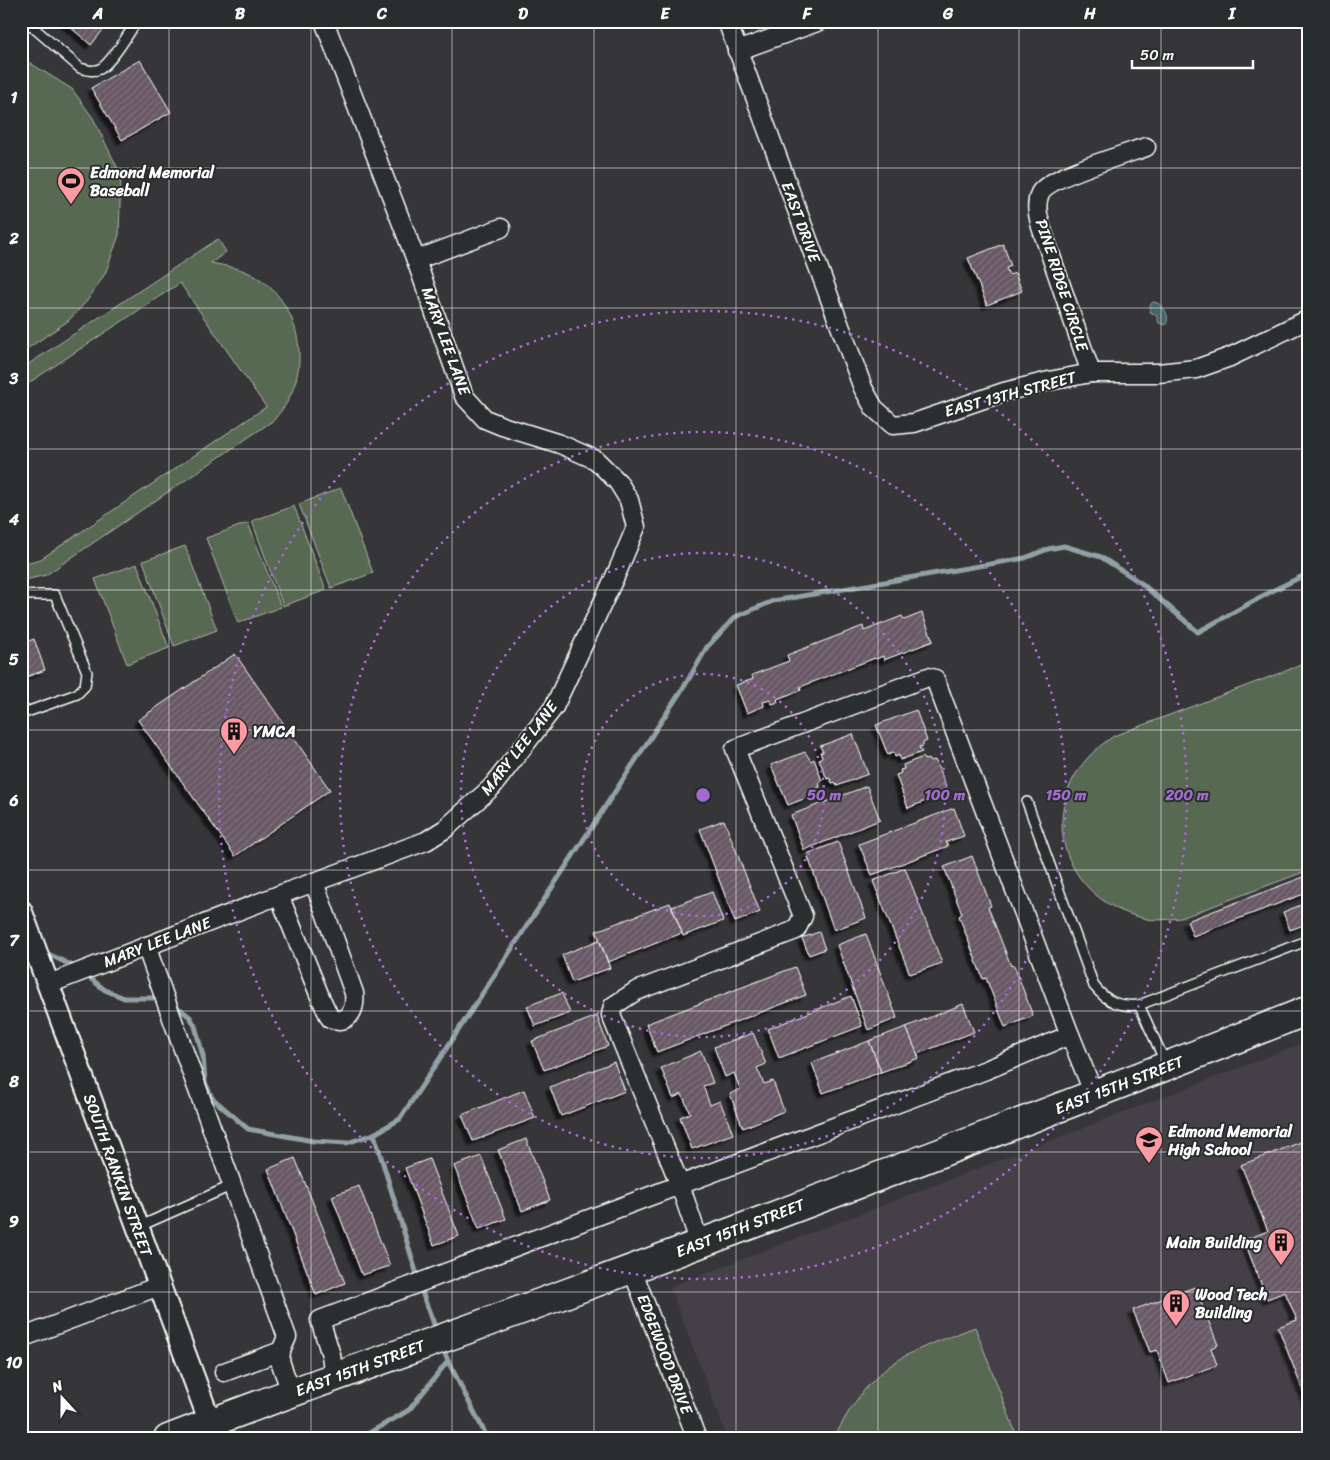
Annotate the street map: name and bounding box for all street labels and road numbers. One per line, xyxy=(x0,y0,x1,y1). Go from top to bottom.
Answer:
street label: EAST DRIVE xyxy=(773,177,829,268)
street label: PINE RIDGE CIRCLE xyxy=(1027,215,1097,356)
street label: MARY LEE LANE xyxy=(413,283,479,400)
street label: EAST 13TH STREET xyxy=(941,362,1080,425)
street label: MARY LEE LANE xyxy=(473,693,566,802)
street label: MARY LEE LANE xyxy=(99,908,216,976)
street label: EAST 15TH STREET xyxy=(1050,1047,1189,1123)
street label: SOUTH RANKIN STREET xyxy=(75,1090,161,1262)
street label: EAST 15TH STREET xyxy=(671,1190,810,1266)
street label: EDGEWOOD DRIVE xyxy=(629,1290,702,1420)
street label: EAST 15TH STREET xyxy=(291,1331,430,1405)

